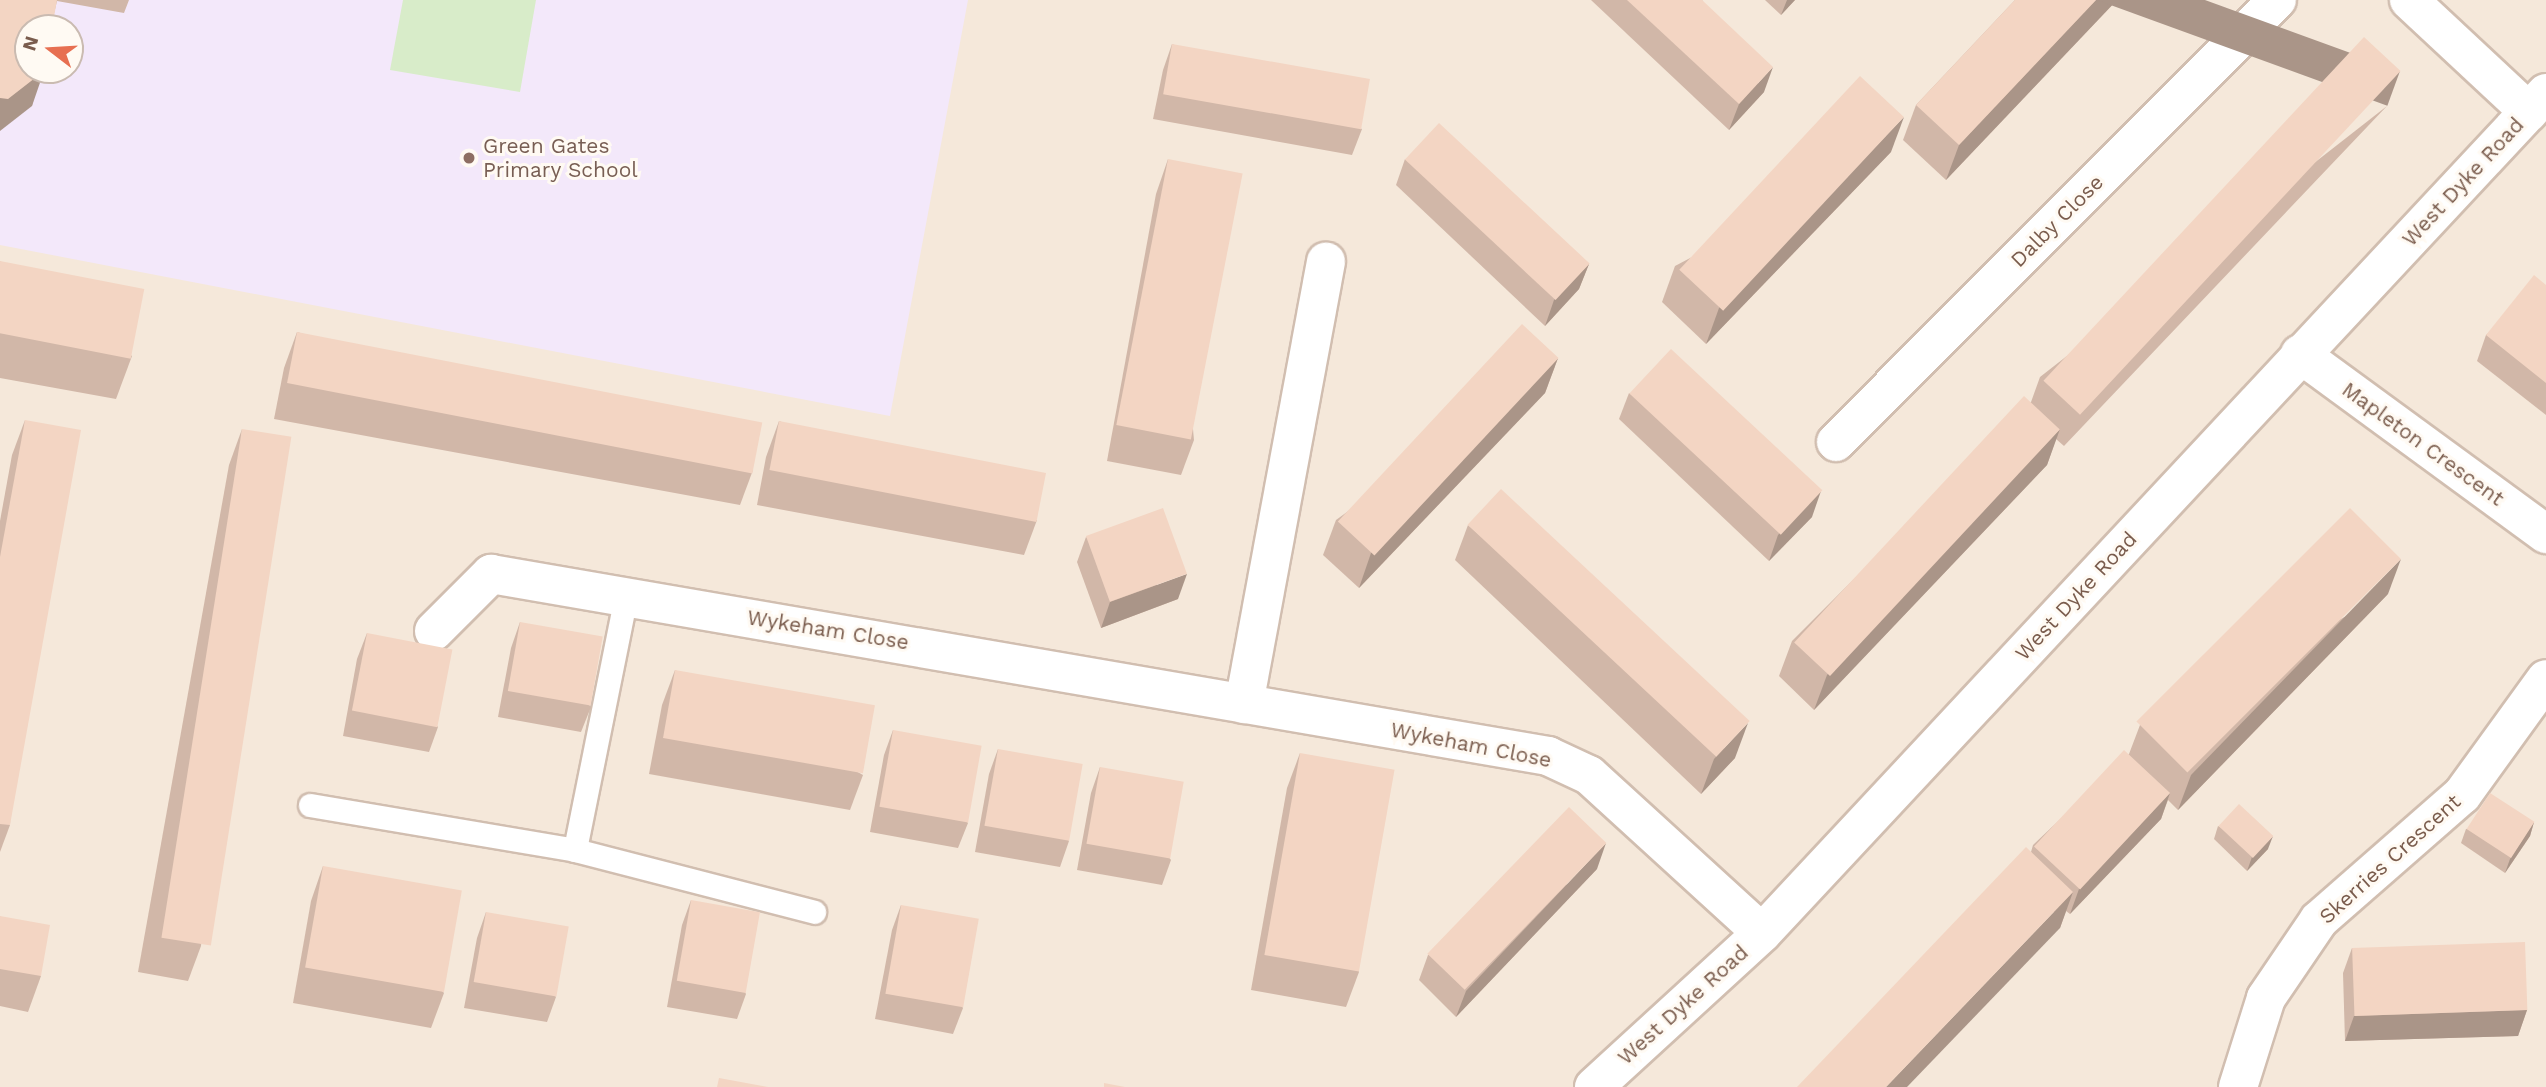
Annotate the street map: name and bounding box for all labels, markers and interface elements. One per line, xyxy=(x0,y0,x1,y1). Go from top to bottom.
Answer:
north arrow xyxy=(14,14,84,84)
text: N xyxy=(17,33,43,53)
street label: West Dyke Road xyxy=(2397,113,2529,251)
place label: Green Gates Primary School xyxy=(483,133,638,183)
marker: Green Gates Primary School xyxy=(461,150,477,166)
street label: Dalby Close xyxy=(2005,169,2109,273)
street label: Mapleton Crescent xyxy=(2337,377,2509,511)
street label: West Dyke Road xyxy=(2010,527,2142,665)
street label: Wykeham Close xyxy=(745,605,911,655)
street label: Wykeham Close xyxy=(1388,717,1554,773)
street label: Skerries Crescent xyxy=(2314,789,2466,929)
street label: West Dyke Road xyxy=(1613,940,1753,1070)

